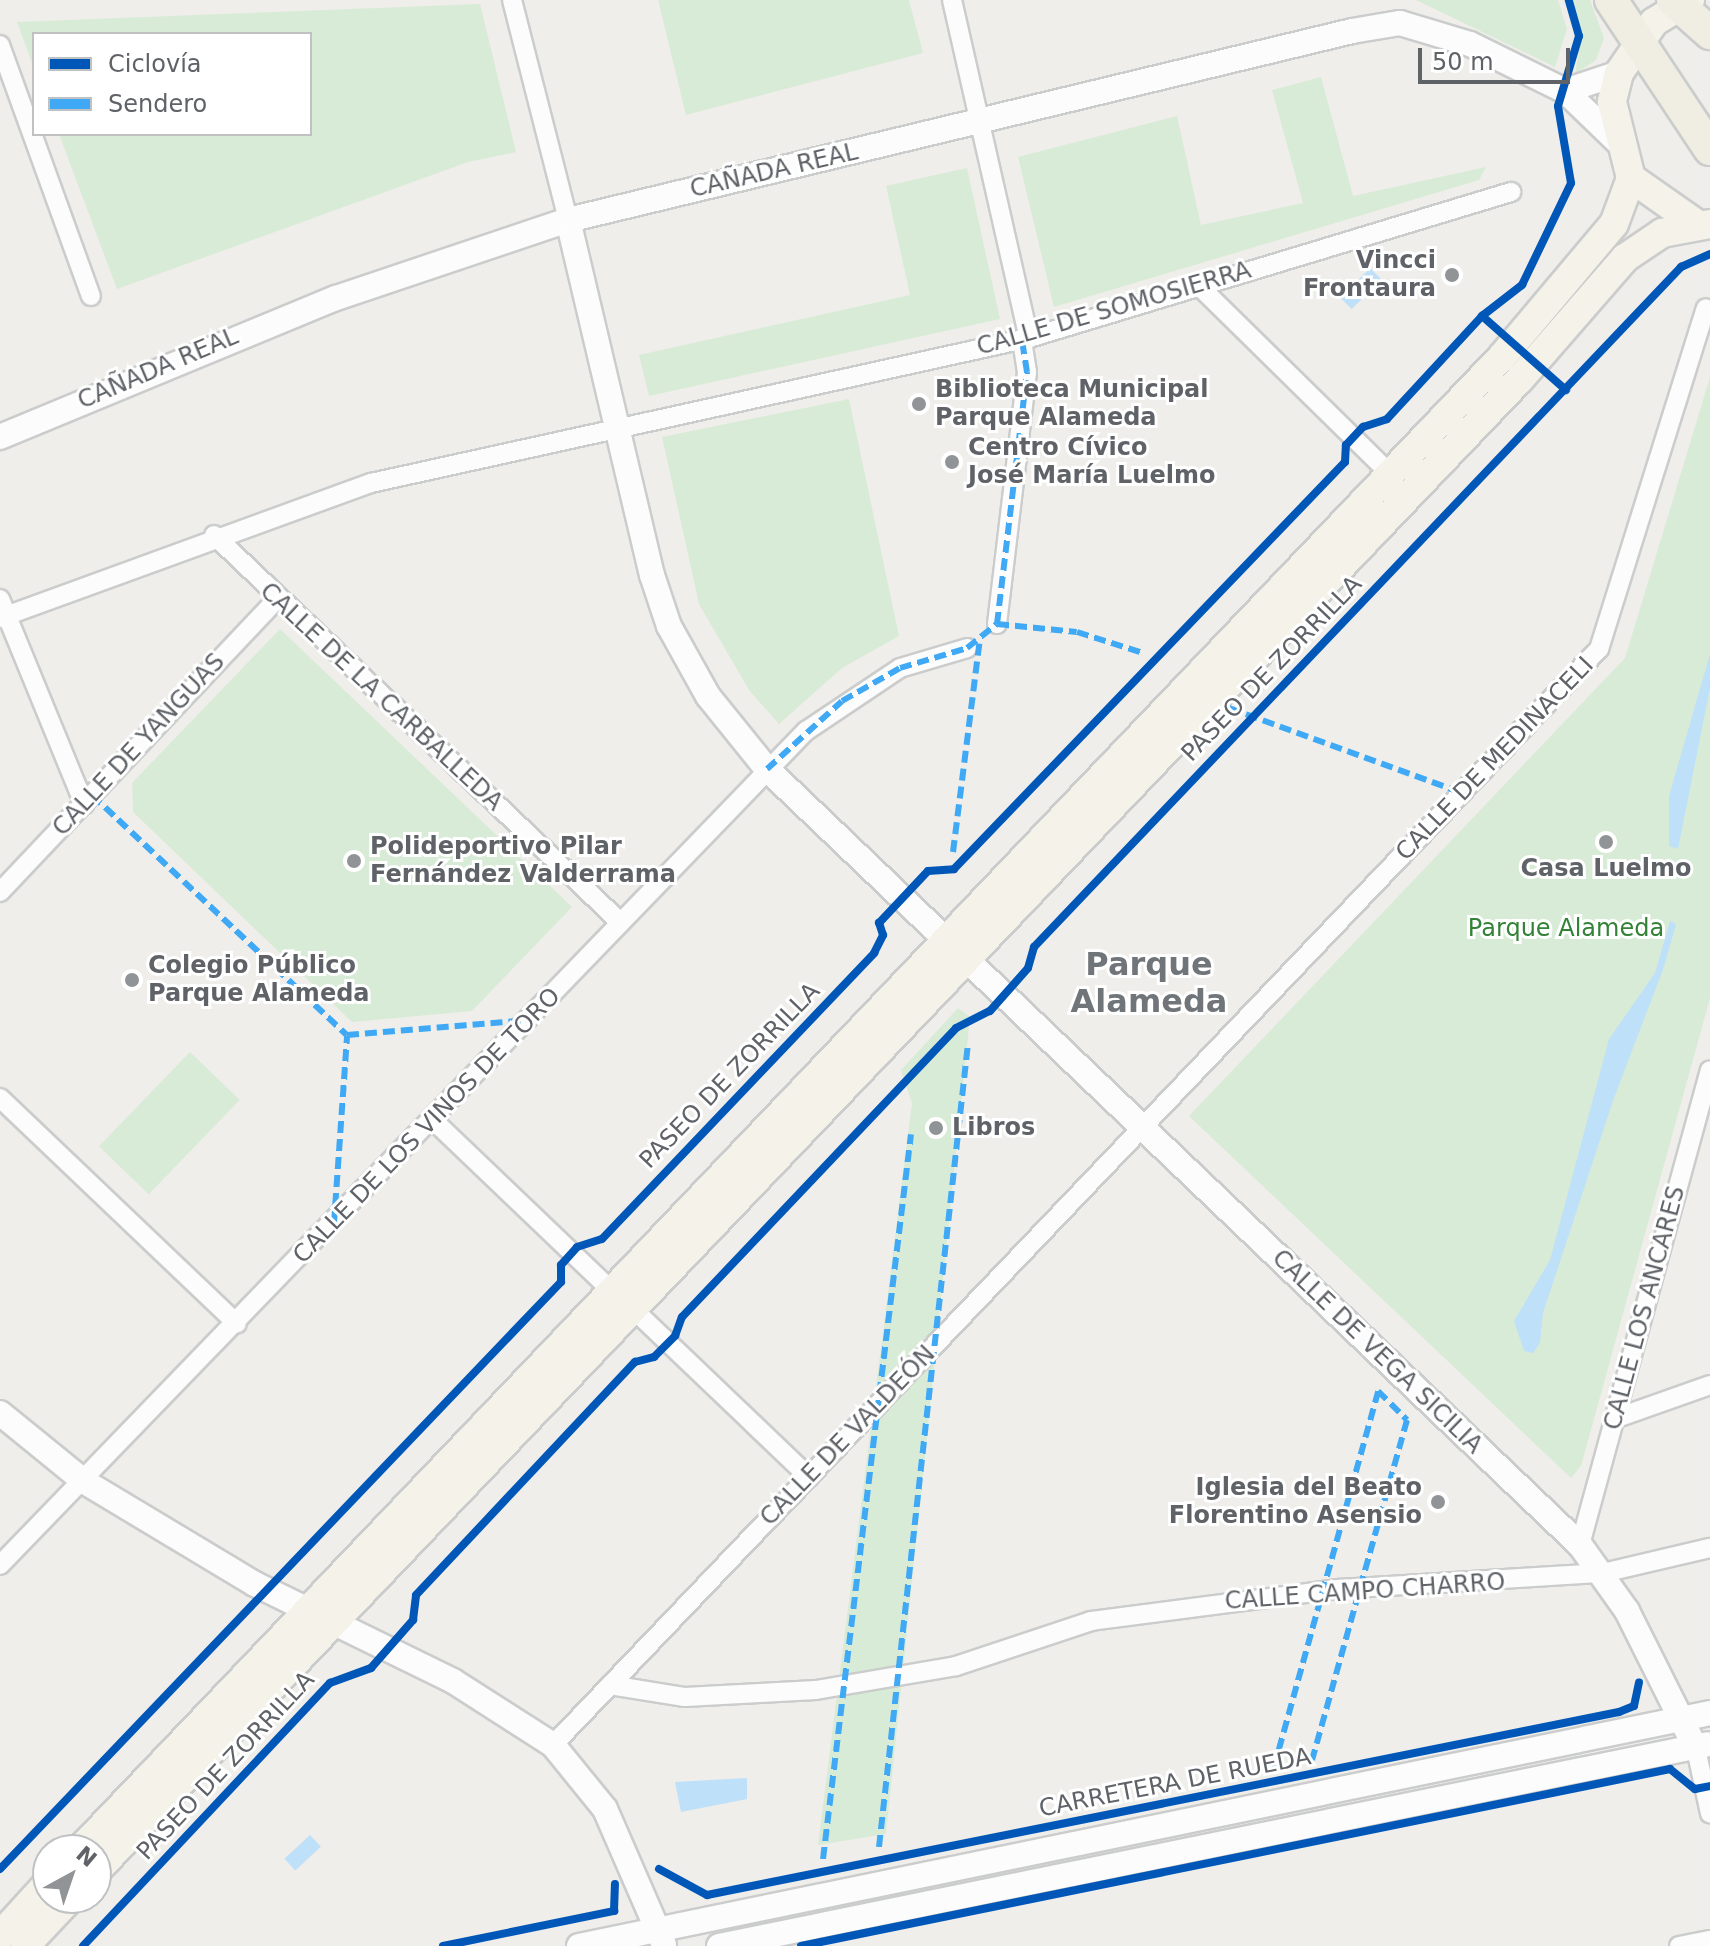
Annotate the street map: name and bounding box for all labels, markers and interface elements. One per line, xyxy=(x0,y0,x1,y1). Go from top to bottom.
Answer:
legend xyxy=(32,32,312,136)
scale bar xyxy=(1422,32,1574,82)
text: 50 m xyxy=(1432,48,1494,76)
text: Ciclovía xyxy=(108,50,202,78)
text: Sendero xyxy=(108,90,207,118)
street label: CAÑADA REAL xyxy=(687,138,861,204)
place label: Vincci Frontaura xyxy=(1303,247,1436,303)
street label: CALLE DE SOMOSIERRA xyxy=(974,256,1254,362)
marker: Vincci Frontaura xyxy=(1443,266,1461,284)
street label: CAÑADA REAL xyxy=(74,322,242,416)
place label: Biblioteca Municipal Parque Alameda xyxy=(935,376,1209,432)
marker: Biblioteca Municipal Parque Alameda xyxy=(910,395,928,413)
place label: Centro Cívico José María Luelmo xyxy=(968,434,1215,490)
marker: Centro Cívico José María Luelmo xyxy=(943,453,961,471)
street label: PASEO DE ZORRILLA xyxy=(1176,570,1368,768)
street label: CALLE DE LA CARBALLEDA xyxy=(254,577,508,817)
street label: CALLE DE YANGUAS xyxy=(47,648,231,842)
street label: CALLE DE MEDINACELI xyxy=(1390,651,1600,867)
place label: Polideportivo Pilar Fernández Valderrama xyxy=(370,833,676,889)
marker: Casa Luelmo xyxy=(1597,833,1615,851)
marker: Polideportivo Pilar Fernández Valderrama xyxy=(345,852,363,870)
place label: Casa Luelmo xyxy=(1520,855,1692,883)
park label: Parque Alameda xyxy=(1468,915,1664,943)
district label: Parque Alameda xyxy=(1071,946,1227,1021)
place label: Colegio Público Parque Alameda xyxy=(148,952,370,1008)
marker: Colegio Público Parque Alameda xyxy=(123,971,141,989)
street label: PASEO DE ZORRILLA xyxy=(634,977,826,1175)
street label: CALLE DE LOS VINOS DE TORO xyxy=(287,982,567,1270)
place label: Libros xyxy=(952,1114,1035,1142)
marker: Libros xyxy=(927,1119,945,1137)
street label: CALLE LOS ANCARES xyxy=(1599,1183,1691,1433)
street label: CALLE DE VEGA SICILIA xyxy=(1266,1244,1488,1460)
street label: CALLE DE VALDEÓN xyxy=(755,1340,941,1532)
place label: Iglesia del Beato Florentino Asensio xyxy=(1169,1474,1422,1530)
marker: Iglesia del Beato Florentino Asensio xyxy=(1429,1493,1447,1511)
street label: CALLE CAMPO CHARRO xyxy=(1224,1568,1506,1616)
street label: PASEO DE ZORRILLA xyxy=(131,1666,321,1866)
street label: CARRETERA DE RUEDA xyxy=(1037,1742,1313,1824)
north arrow xyxy=(32,1834,112,1914)
text: N xyxy=(71,1841,102,1872)

